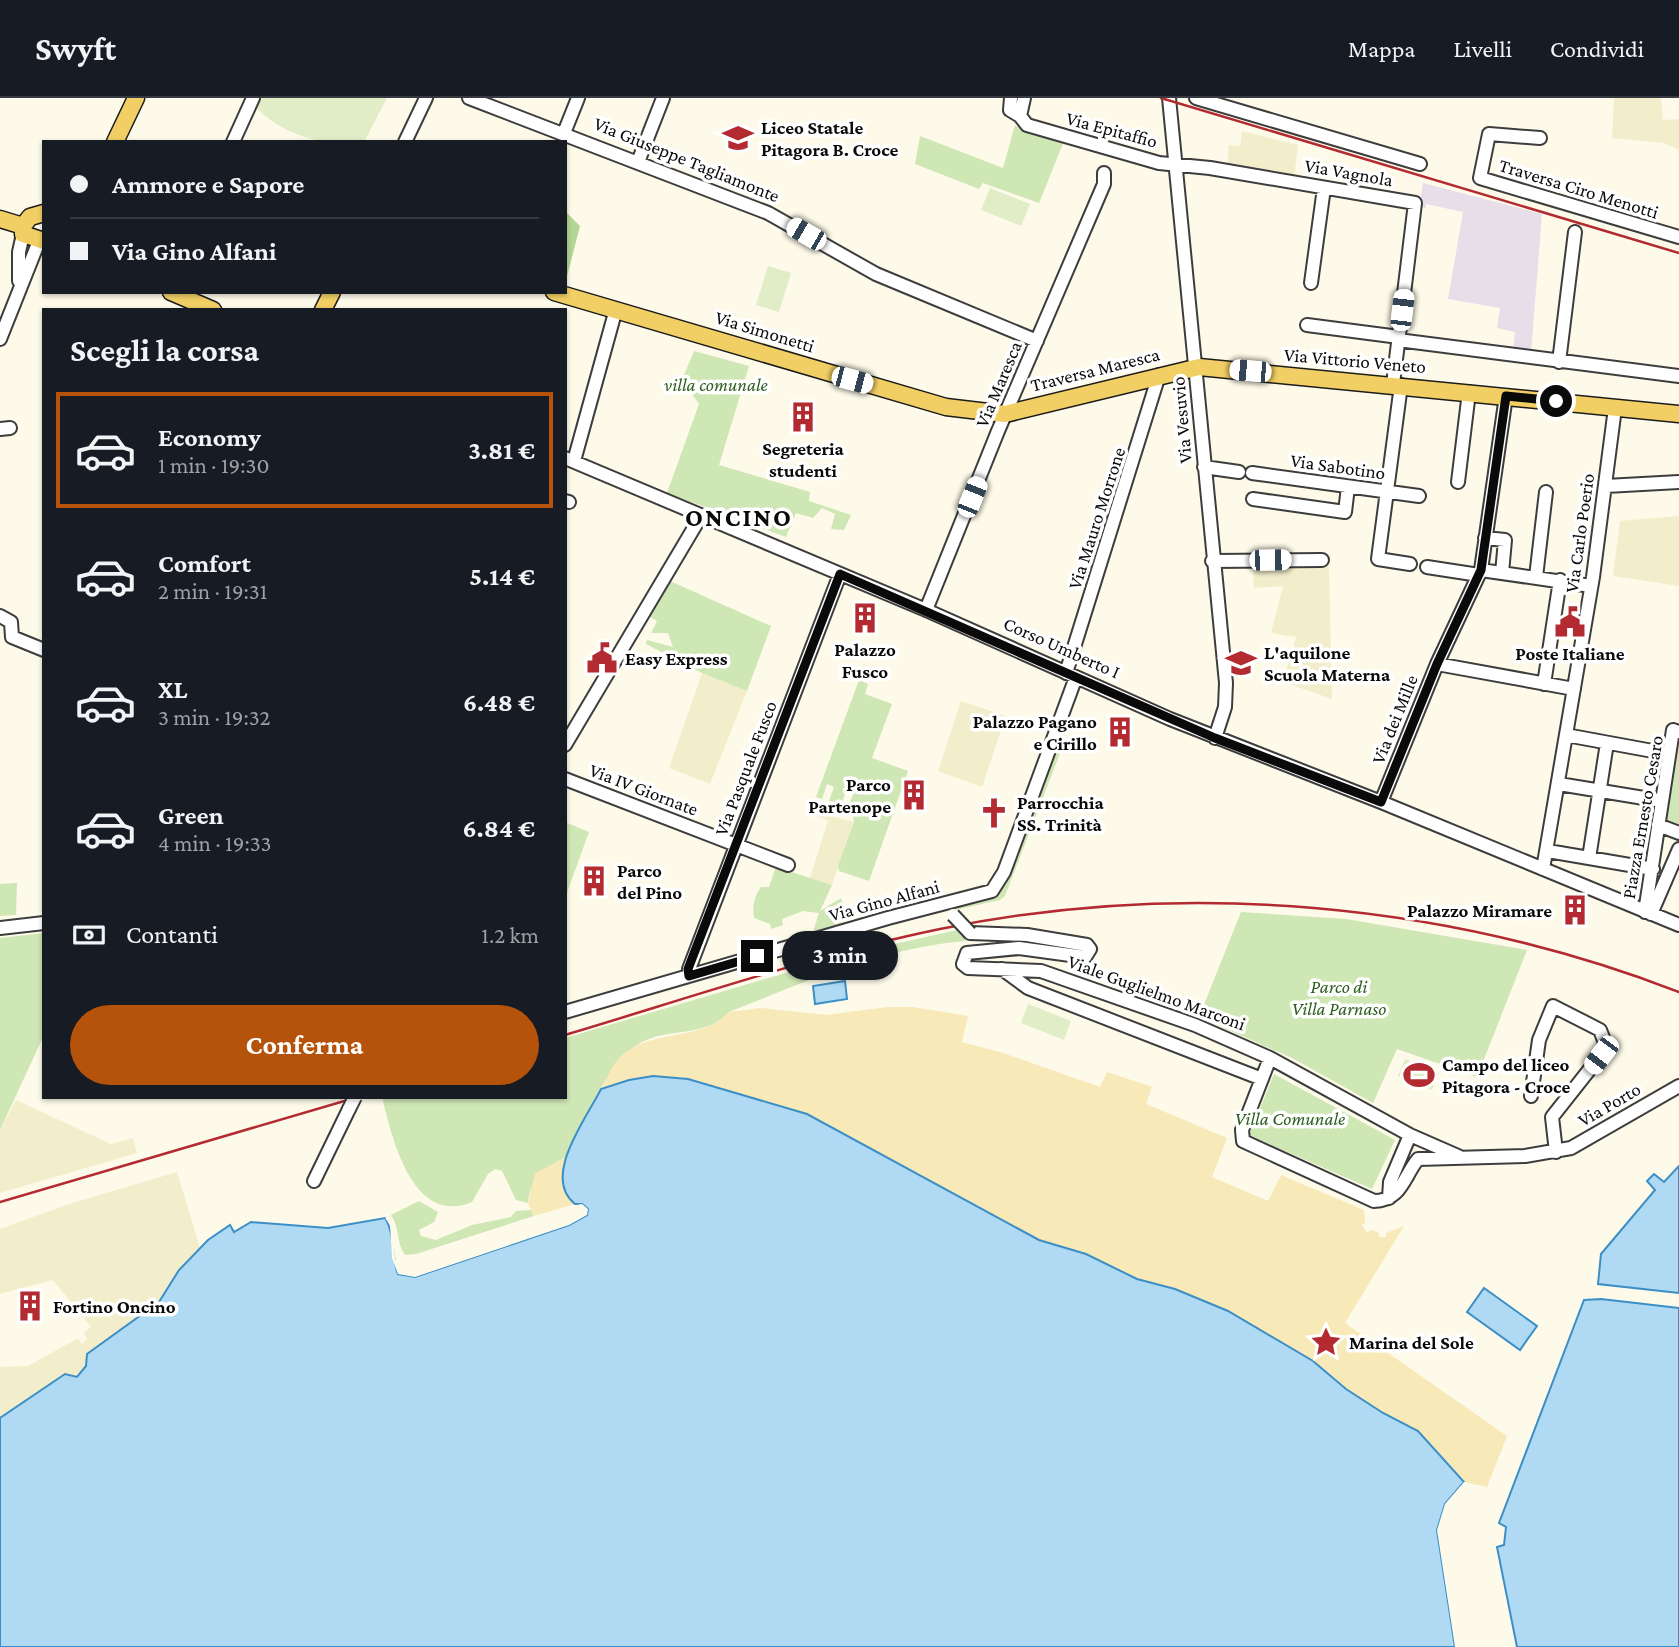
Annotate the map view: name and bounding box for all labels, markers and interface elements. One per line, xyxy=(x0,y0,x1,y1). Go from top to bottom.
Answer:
text: Swyft xyxy=(35,30,116,67)
text: Mappa xyxy=(1348,35,1415,62)
text: Livelli xyxy=(1453,35,1512,62)
text: Condividi xyxy=(1550,35,1644,62)
street label: Via Epitaffio xyxy=(1064,107,1160,152)
street label: Via Giuseppe Tagliamonte xyxy=(591,113,783,206)
place label: Liceo Statale Pitagora B. Croce xyxy=(761,117,899,160)
school or university icon: Liceo Statale Pitagora B. Croce xyxy=(721,121,755,155)
street label: Via Vagnola xyxy=(1303,154,1395,191)
street label: Traversa Ciro Menotti xyxy=(1497,154,1661,223)
text: Ammore e Sapore xyxy=(112,170,304,199)
car xyxy=(783,214,830,254)
text: Via Gino Alfani xyxy=(112,237,277,266)
car xyxy=(1390,288,1415,332)
street label: Via Simonetti xyxy=(713,306,817,357)
text: Scegli la corsa xyxy=(70,332,259,368)
street label: Via Maresca xyxy=(971,338,1026,430)
street label: Traversa Maresca xyxy=(1028,343,1162,396)
street label: Via Vittorio Veneto xyxy=(1283,344,1427,377)
car xyxy=(1229,359,1272,383)
car xyxy=(829,364,876,396)
park label: villa comunale xyxy=(664,374,768,395)
street label: Via Vesuvio xyxy=(1167,376,1196,464)
route start xyxy=(1540,385,1572,417)
building icon: Segreteria studenti xyxy=(786,400,820,434)
icon: car xyxy=(74,419,137,482)
text: Economy xyxy=(158,423,261,452)
text: 3.81 € xyxy=(468,436,535,465)
place label: Segreteria studenti xyxy=(762,438,845,481)
street label: Via Mauro Morrone xyxy=(1064,444,1129,592)
street label: Via Sabotino xyxy=(1289,449,1387,484)
text: 1 min · 19:30 xyxy=(158,452,269,478)
street label: Via Carlo Poerio xyxy=(1561,472,1598,594)
car xyxy=(955,474,990,520)
district label: ONCINO xyxy=(685,503,793,532)
icon: car xyxy=(74,545,137,608)
text: Comfort xyxy=(158,549,251,578)
car xyxy=(1249,549,1292,571)
text: 5.14 € xyxy=(469,562,535,591)
text: 2 min · 19:31 xyxy=(158,578,267,604)
building icon: Palazzo Fusco xyxy=(848,601,882,635)
public building icon: Poste Italiane xyxy=(1553,605,1587,639)
street label: Corso Umberto I xyxy=(1000,612,1123,682)
place label: Palazzo Fusco xyxy=(834,639,896,682)
public building icon: Easy Express xyxy=(585,641,619,675)
place label: L'aquilone Scuola Materna xyxy=(1264,642,1391,685)
place label: Poste Italiane xyxy=(1515,643,1625,664)
school or university icon: L'aquilone Scuola Materna xyxy=(1224,646,1258,680)
place label: Easy Express xyxy=(625,648,728,669)
icon: car xyxy=(74,671,137,734)
street label: Via dei Mille xyxy=(1367,672,1422,767)
text: XL xyxy=(158,675,187,704)
text: 6.48 € xyxy=(463,688,535,717)
street label: Via Pasquale Fusco xyxy=(710,698,781,839)
text: 3 min · 19:32 xyxy=(158,704,271,730)
place label: Palazzo Pagano e Cirillo xyxy=(973,711,1097,754)
building icon: Palazzo Pagano e Cirillo xyxy=(1103,715,1137,749)
street label: Piazza Ernesto Cesaro xyxy=(1618,734,1667,900)
street label: Via IV Giornate xyxy=(587,759,701,820)
place label: Parco Partenope xyxy=(808,774,891,817)
building icon: Parco Partenope xyxy=(897,778,931,812)
place label: Parrocchia SS. Trinità xyxy=(1017,792,1104,835)
church icon: Parrocchia SS. Trinità xyxy=(977,796,1011,830)
icon: car xyxy=(74,797,137,860)
text: Green xyxy=(158,801,224,830)
text: 6.84 € xyxy=(463,814,535,843)
text: 4 min · 19:33 xyxy=(158,830,271,856)
place label: Parco del Pino xyxy=(617,860,682,903)
building icon: Parco del Pino xyxy=(577,864,611,898)
street label: Via Gino Alfani xyxy=(827,876,942,925)
building icon: Palazzo Miramare xyxy=(1558,893,1592,927)
place label: Palazzo Miramare xyxy=(1407,900,1552,921)
icon: cash xyxy=(70,916,108,954)
text: Contanti xyxy=(126,920,218,949)
text: 1.2 km xyxy=(481,922,539,948)
callout: 3 min xyxy=(782,932,897,980)
route end xyxy=(741,940,773,972)
text: 3 min xyxy=(812,942,868,968)
street label: Viale Guglielmo Marconi xyxy=(1065,951,1248,1034)
park label: Parco di Villa Parnaso xyxy=(1292,976,1386,1019)
button: Conferma xyxy=(70,1005,539,1085)
car xyxy=(1580,1032,1623,1078)
place label: Campo del liceo Pitagora - Croce xyxy=(1442,1054,1570,1097)
sports icon: Campo del liceo Pitagora - Croce xyxy=(1402,1058,1436,1092)
street label: Via Porto xyxy=(1574,1078,1644,1131)
park label: Villa Comunale xyxy=(1235,1108,1345,1129)
building icon: Fortino Oncino xyxy=(13,1289,47,1323)
place label: Fortino Oncino xyxy=(53,1296,176,1317)
place icon: Marina del Sole xyxy=(1309,1325,1343,1359)
place label: Marina del Sole xyxy=(1349,1332,1474,1353)

